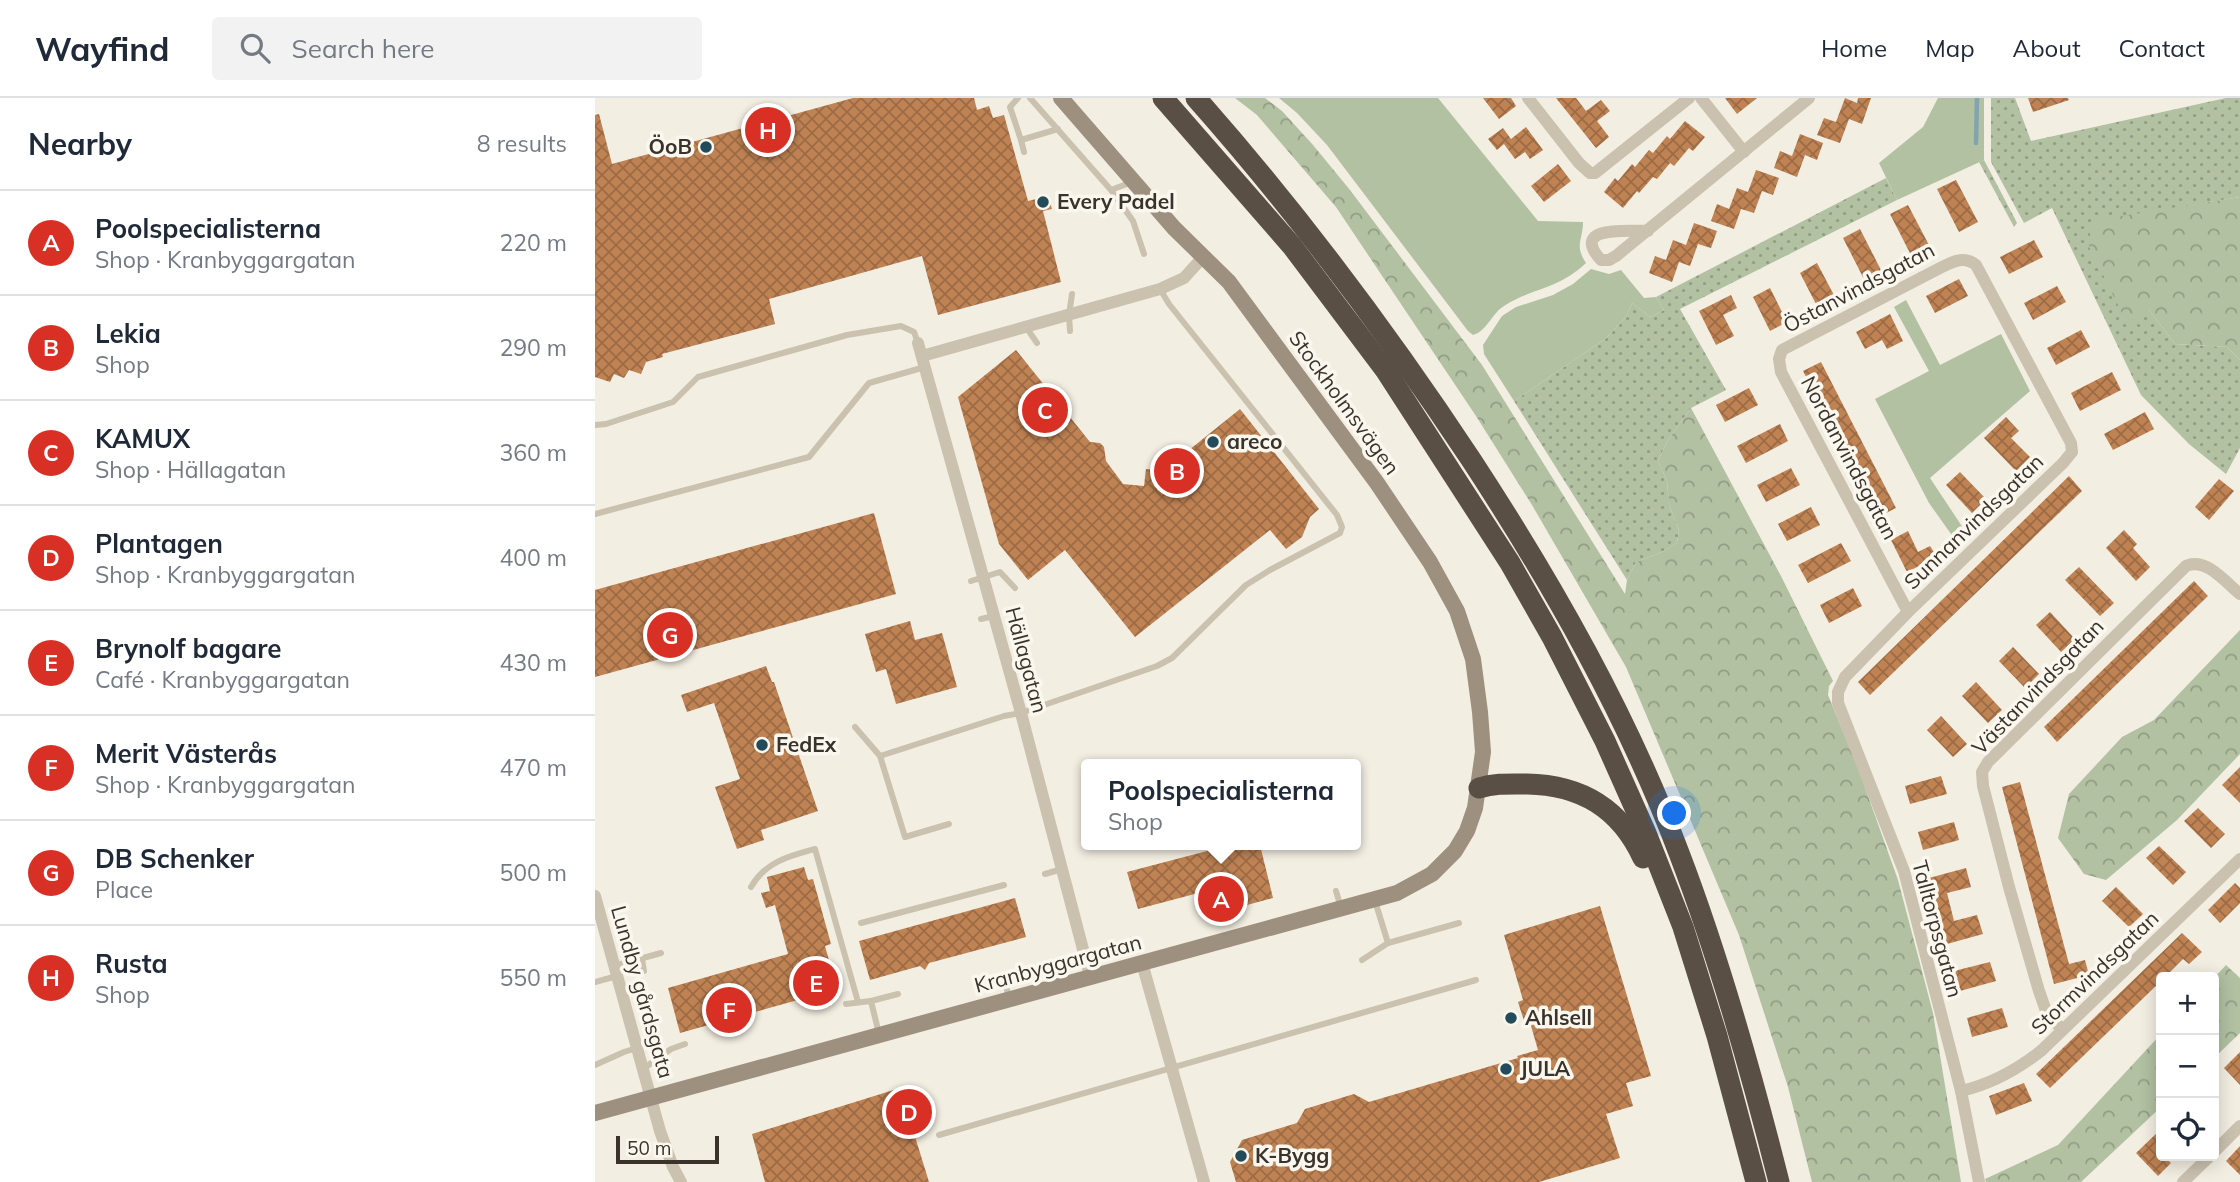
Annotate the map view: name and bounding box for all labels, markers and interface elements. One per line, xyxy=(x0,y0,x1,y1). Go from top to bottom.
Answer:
search box xyxy=(212,17,702,80)
text: Wayfind xyxy=(35,28,170,69)
icon: search xyxy=(236,29,274,67)
text: Search here xyxy=(292,32,434,65)
text: Home xyxy=(1821,33,1887,63)
text: Map xyxy=(1925,33,1975,63)
text: About xyxy=(2013,33,2081,63)
text: Contact xyxy=(2119,33,2205,63)
pin: H xyxy=(745,104,791,156)
text: Nearby xyxy=(28,125,132,163)
text: 8 results xyxy=(477,129,567,158)
place label: ÖoB xyxy=(649,133,692,159)
marker: ÖoB xyxy=(698,139,714,155)
place label: Every Padel xyxy=(1057,188,1175,214)
marker: Every Padel xyxy=(1035,194,1051,210)
text: Poolspecialisterna xyxy=(95,212,321,245)
text: A xyxy=(42,228,60,257)
text: 220 m xyxy=(499,228,567,257)
street label: Östanvindsgatan xyxy=(1778,236,1939,338)
text: Shop · Kranbyggargatan xyxy=(95,245,356,274)
text: Lekia xyxy=(95,317,161,350)
street label: Stockholmsvägen xyxy=(1284,325,1406,479)
text: B xyxy=(43,333,59,362)
text: 290 m xyxy=(499,333,567,362)
text: Shop xyxy=(95,350,150,379)
street label: Nordanvindsgatan xyxy=(1796,371,1904,544)
pin: C xyxy=(1022,384,1068,436)
text: KAMUX xyxy=(95,422,190,455)
place label: areco xyxy=(1227,428,1282,454)
marker: areco xyxy=(1205,434,1221,450)
text: C xyxy=(43,438,59,467)
text: 360 m xyxy=(499,438,567,467)
pin: B xyxy=(1154,445,1200,497)
street label: Sunnanvindsgatan xyxy=(1898,448,2048,594)
text: Shop · Hällagatan xyxy=(95,455,286,484)
text: Plantagen xyxy=(95,527,223,560)
text: D xyxy=(42,543,60,572)
text: 400 m xyxy=(499,543,567,572)
text: Shop · Kranbyggargatan xyxy=(95,560,356,589)
street label: Hällagatan xyxy=(1000,604,1054,716)
pin: G xyxy=(647,609,693,661)
street label: Västanvindsgatan xyxy=(1966,613,2109,760)
text: Brynolf bagare xyxy=(95,632,281,665)
text: E xyxy=(44,648,58,677)
text: 430 m xyxy=(499,648,567,677)
text: Café · Kranbyggargatan xyxy=(95,665,350,694)
place label: FedEx xyxy=(776,731,837,757)
text: Merit Västerås xyxy=(95,737,277,770)
marker: FedEx xyxy=(754,737,770,753)
text: F xyxy=(44,753,58,782)
text: 470 m xyxy=(499,753,567,782)
popup xyxy=(1081,759,1361,850)
text: Shop · Kranbyggargatan xyxy=(95,770,356,799)
text: Poolspecialisterna xyxy=(1108,774,1334,807)
your location xyxy=(1657,796,1691,830)
text: Shop xyxy=(1108,807,1163,836)
text: DB Schenker xyxy=(95,842,254,875)
street label: Talltorpsgatan xyxy=(1907,857,1969,1000)
text: G xyxy=(42,858,60,887)
text: 500 m xyxy=(499,858,567,887)
pin: A xyxy=(1198,873,1244,925)
text: Place xyxy=(95,875,153,904)
street label: Lundby gårdsgata xyxy=(606,902,680,1081)
street label: Stormvindsgatan xyxy=(2025,905,2163,1040)
street label: Kranbyggargatan xyxy=(971,928,1144,998)
text: Rusta xyxy=(95,947,168,980)
pin: E xyxy=(793,957,839,1009)
text: H xyxy=(42,963,60,992)
text: 550 m xyxy=(499,963,567,992)
map controls xyxy=(2156,972,2219,1161)
button: + xyxy=(2156,972,2219,1035)
text: Shop xyxy=(95,980,150,1009)
pin: F xyxy=(706,984,752,1036)
place label: Ahlsell xyxy=(1525,1004,1592,1030)
marker: Ahlsell xyxy=(1503,1010,1519,1026)
button: − xyxy=(2156,1035,2219,1098)
place label: JULA xyxy=(1520,1055,1571,1081)
marker: JULA xyxy=(1498,1061,1514,1077)
pin: D xyxy=(886,1086,932,1138)
button: locate xyxy=(2156,1098,2219,1161)
scale bar xyxy=(616,1133,719,1165)
text: 50 m xyxy=(627,1136,671,1160)
place label: K-Bygg xyxy=(1255,1142,1329,1168)
marker: K-Bygg xyxy=(1233,1148,1249,1164)

